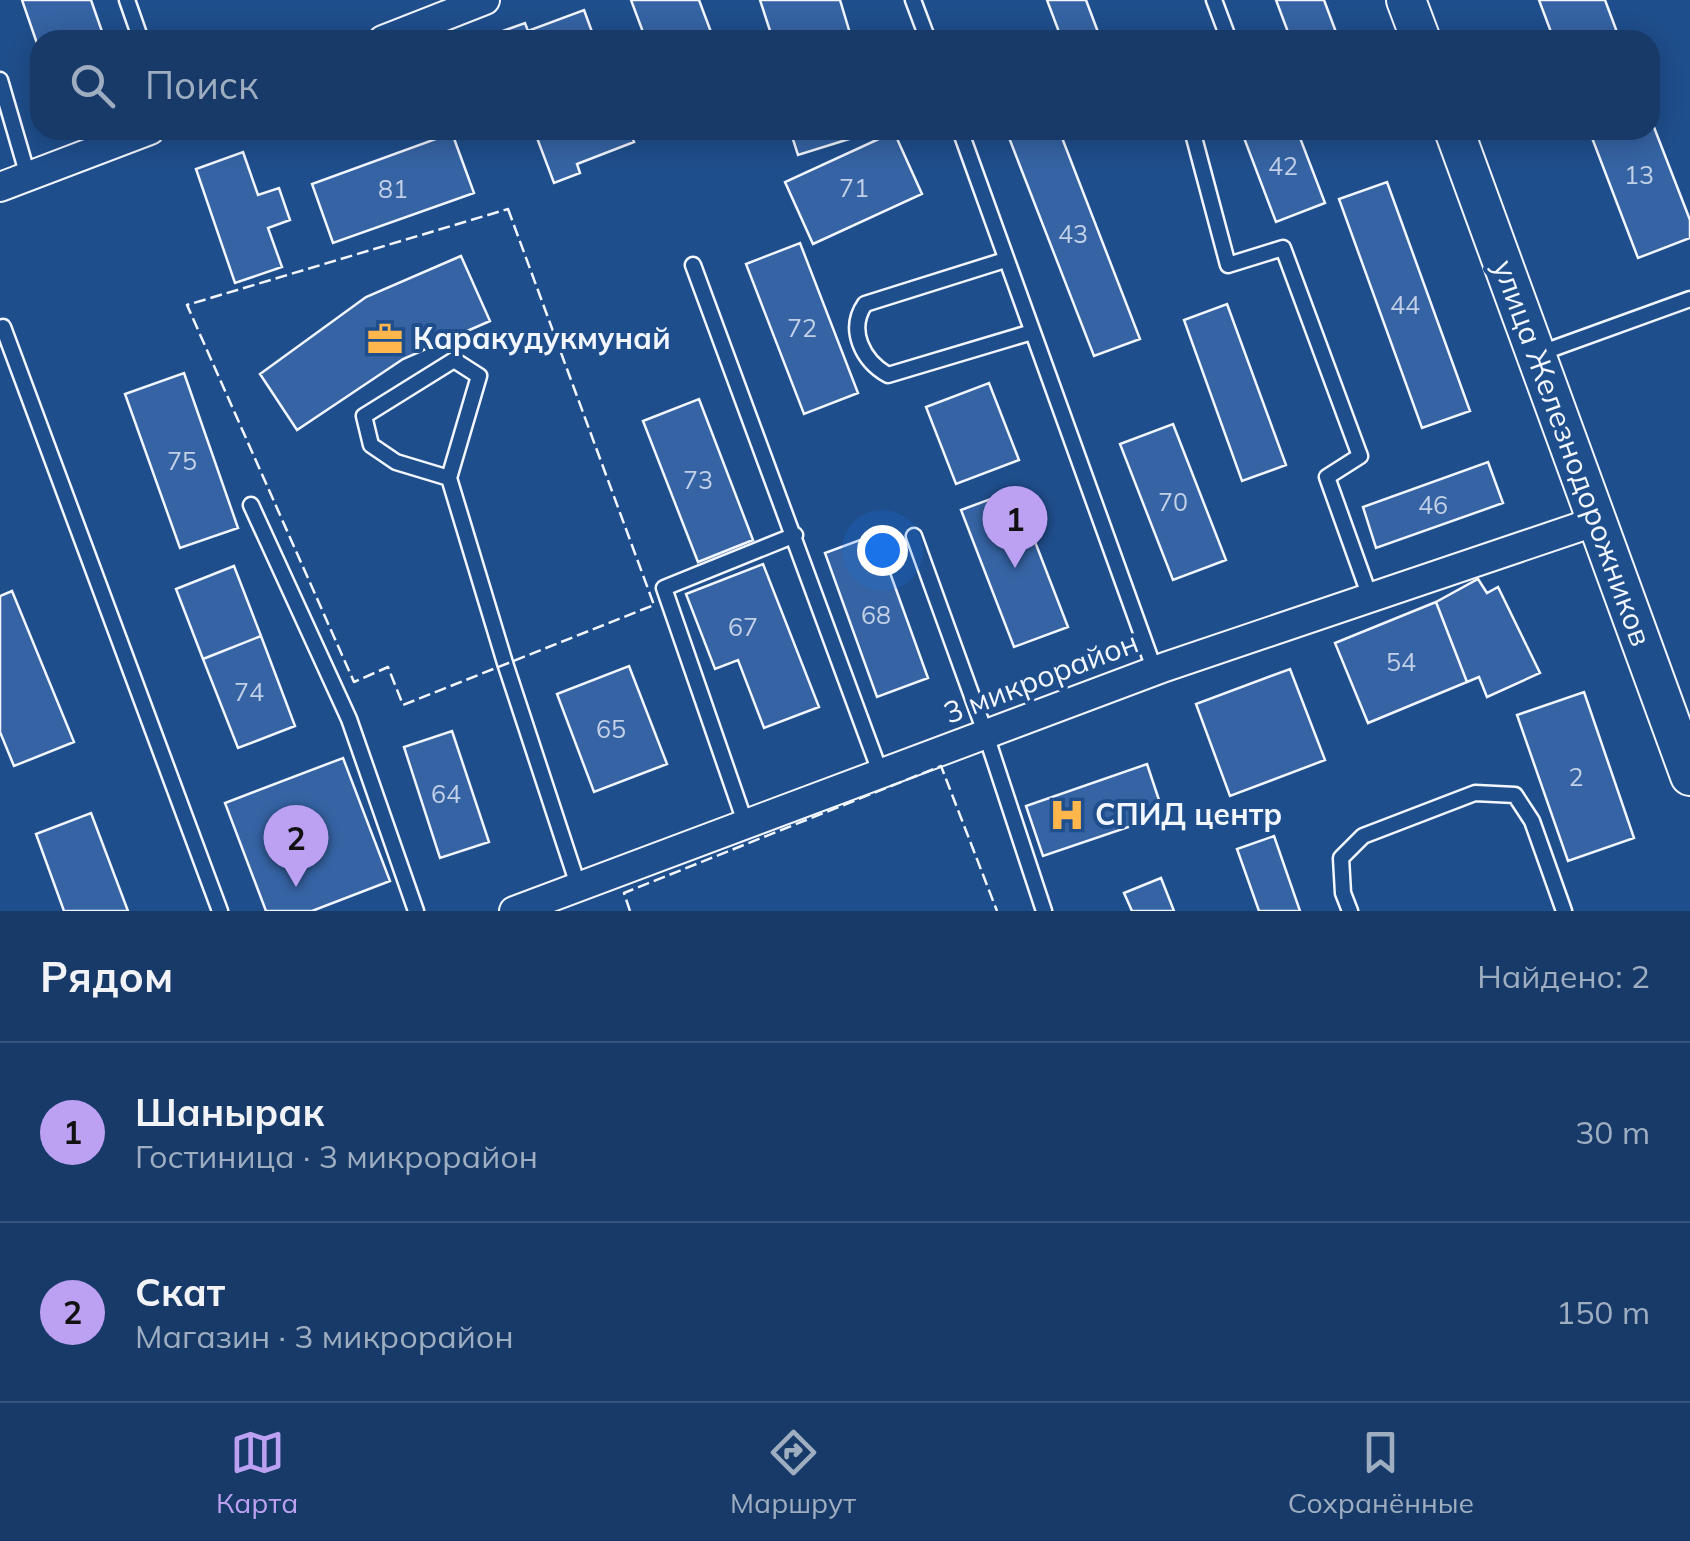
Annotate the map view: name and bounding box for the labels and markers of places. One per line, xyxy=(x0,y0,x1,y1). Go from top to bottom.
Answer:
place label: Каракудукмунай xyxy=(413,319,671,357)
office icon: Каракудукмунай xyxy=(366,320,404,358)
pin: 1 xyxy=(982,486,1048,568)
place label: СПИД центр xyxy=(1095,795,1282,833)
hospital icon: СПИД центр xyxy=(1048,796,1086,834)
pin: 2 xyxy=(264,804,328,887)

